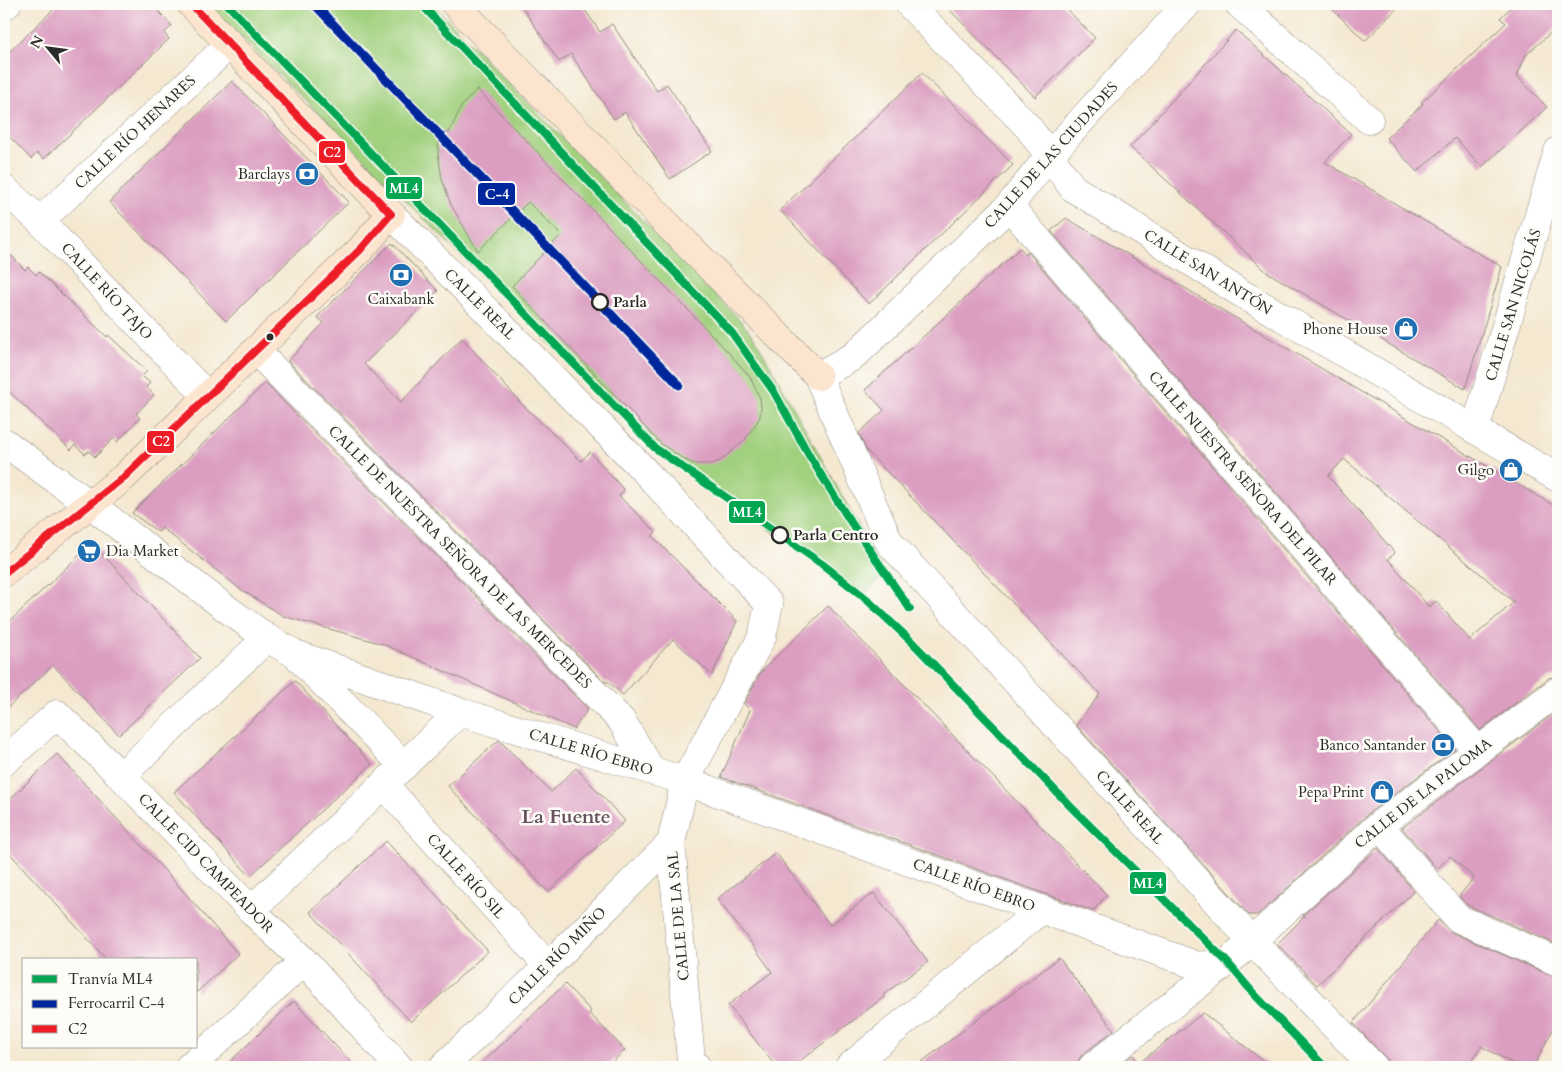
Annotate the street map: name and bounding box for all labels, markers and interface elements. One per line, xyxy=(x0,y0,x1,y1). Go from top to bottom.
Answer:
north arrow xyxy=(22,22,72,72)
text: N xyxy=(26,32,48,52)
street label: CALLE RÍO HENARES xyxy=(70,71,200,193)
street label: CALLE DE LAS CIUDADES xyxy=(980,77,1122,233)
line badge: C2 xyxy=(318,140,346,164)
text: C2 xyxy=(323,143,341,162)
bank icon: Barclays xyxy=(294,161,320,187)
place label: Barclays xyxy=(238,164,290,184)
line badge: ML4 xyxy=(385,176,423,200)
text: ML4 xyxy=(389,179,419,198)
line badge: C-4 xyxy=(477,182,516,206)
text: C-4 xyxy=(485,185,509,204)
street label: CALLE SAN ANTÓN xyxy=(1140,224,1276,320)
street label: CALLE SAN NICOLÁS xyxy=(1480,226,1546,384)
street label: CALLE RÍO TAJO xyxy=(57,238,157,344)
bank icon: Caixabank xyxy=(388,262,414,288)
street label: CALLE REAL xyxy=(440,264,521,345)
place label: Caixabank xyxy=(367,289,435,309)
place label: Parla xyxy=(613,292,648,312)
marker: Parla xyxy=(591,293,609,311)
shop icon: Phone House xyxy=(1393,316,1419,342)
place label: Phone House xyxy=(1303,319,1388,339)
unlabelled marker xyxy=(265,332,275,342)
street label: CALLE NUESTRA SEÑORA DEL PILAR xyxy=(1144,367,1342,590)
street label: CALLE DE NUESTRA SEÑORA DE LAS MERCEDES xyxy=(324,421,596,693)
line badge: C2 xyxy=(146,430,175,454)
text: C2 xyxy=(152,432,170,451)
shop icon: Gilgo xyxy=(1498,457,1524,483)
place label: Gilgo xyxy=(1458,460,1494,480)
line badge: ML4 xyxy=(728,500,766,524)
text: ML4 xyxy=(732,503,762,522)
place label: Parla Centro xyxy=(793,525,879,545)
marker: Parla Centro xyxy=(771,526,789,544)
supermarket icon: Dia Market xyxy=(76,538,102,564)
place label: Dia Market xyxy=(106,541,179,561)
street label: CALLE RÍO EBRO xyxy=(526,724,656,780)
bank icon: Banco Santander xyxy=(1430,732,1456,758)
street label: CALLE DE LA PALOMA xyxy=(1350,733,1496,853)
place label: Banco Santander xyxy=(1319,735,1427,755)
street label: CALLE REAL xyxy=(1091,766,1169,849)
shop icon: Pepa Print xyxy=(1369,779,1395,805)
place label: Pepa Print xyxy=(1298,782,1364,802)
street label: CALLE CID CAMPEADOR xyxy=(134,789,279,938)
district label: La Fuente xyxy=(521,803,611,830)
street label: CALLE RÍO SIL xyxy=(423,829,510,923)
street label: CALLE DE LA SAL xyxy=(662,849,694,982)
street label: CALLE RÍO EBRO xyxy=(910,854,1038,916)
line badge: ML4 xyxy=(1129,871,1167,895)
text: ML4 xyxy=(1133,874,1163,893)
street label: CALLE RÍO MIÑO xyxy=(504,903,610,1009)
legend xyxy=(22,958,198,1048)
text: Tranvía ML4 xyxy=(68,969,153,989)
text: Ferrocarril C-4 xyxy=(68,993,165,1013)
text: C2 xyxy=(68,1019,87,1039)

